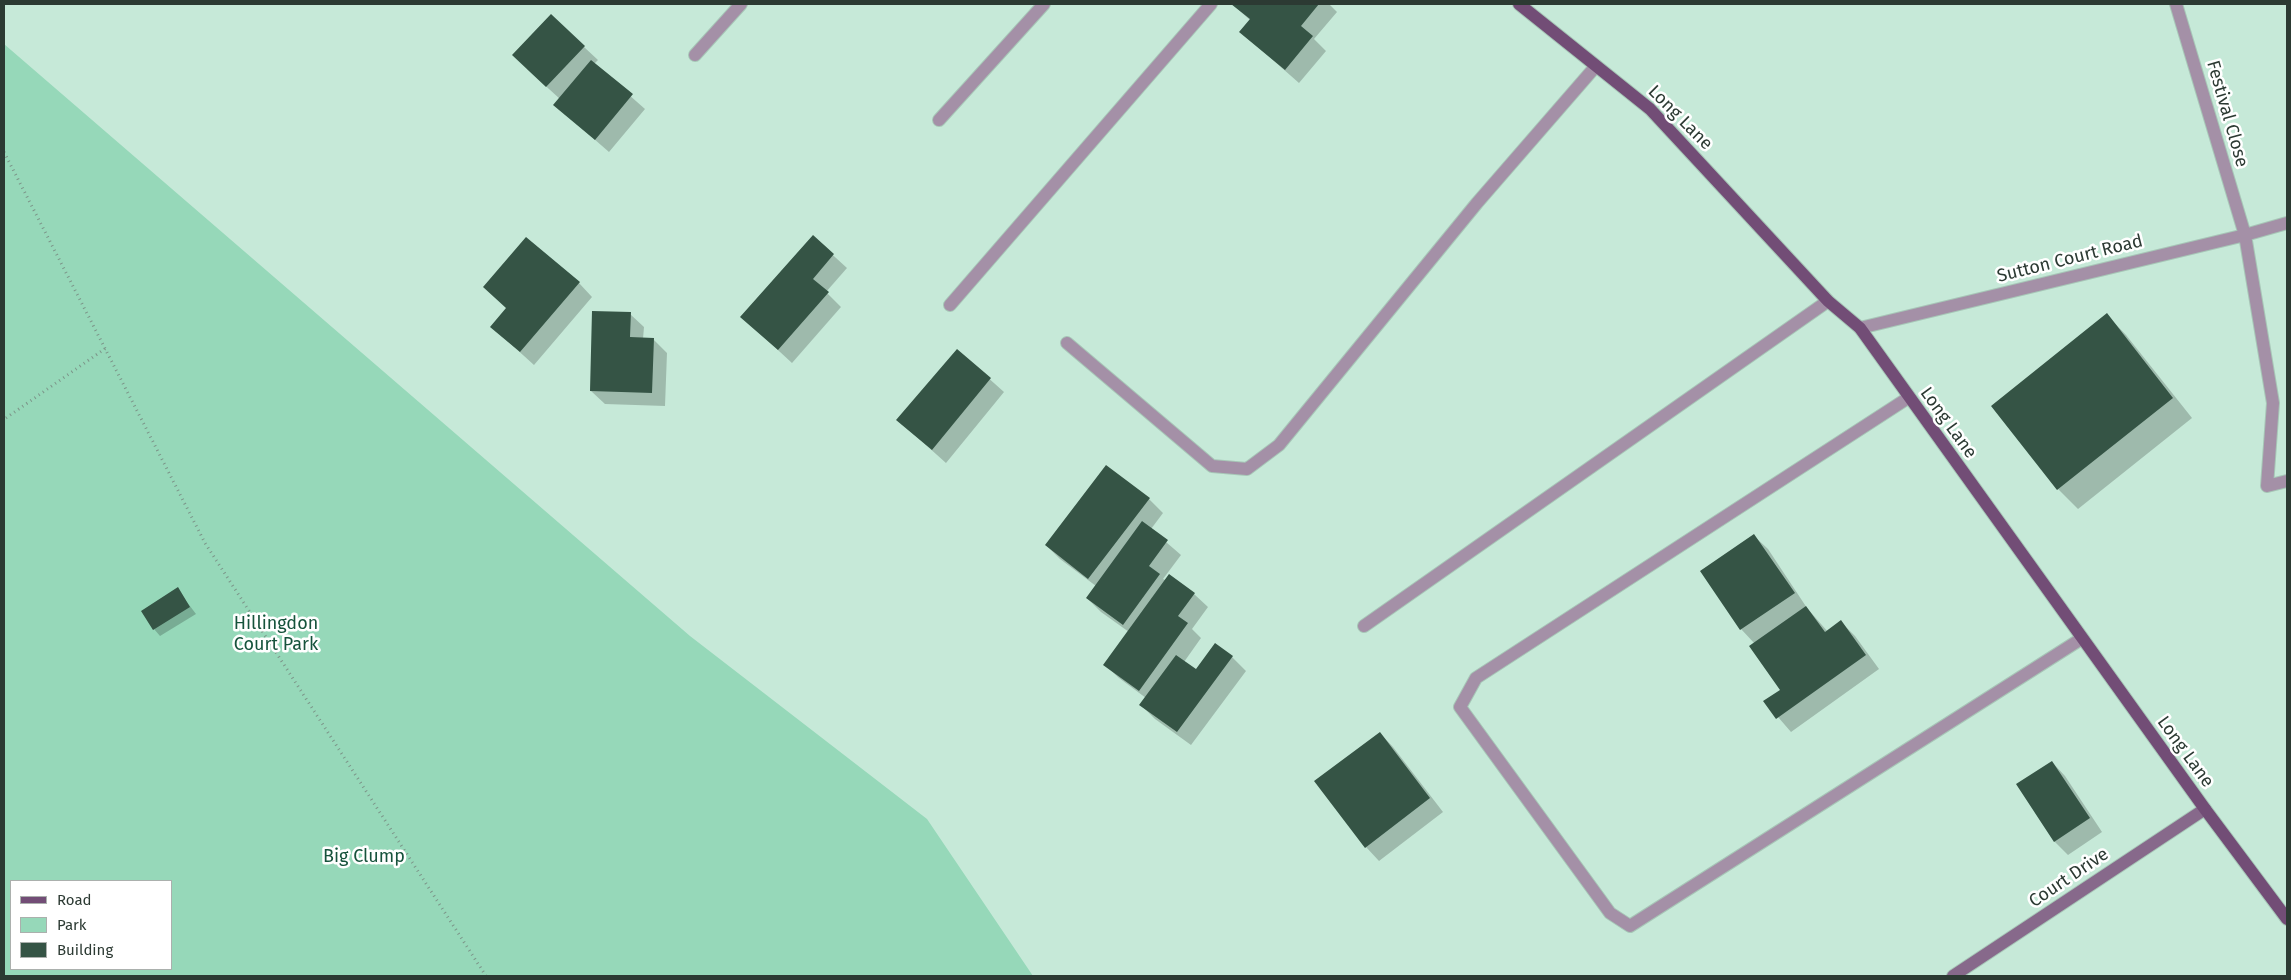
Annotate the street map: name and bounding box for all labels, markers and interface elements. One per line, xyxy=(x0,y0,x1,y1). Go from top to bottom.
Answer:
street label: Festival Close xyxy=(2201,58,2253,170)
street label: Long Lane xyxy=(1643,81,1717,155)
street label: Sutton Court Road xyxy=(1995,230,2145,288)
street label: Long Lane xyxy=(1915,383,1981,463)
park label: Hillingdon Court Park xyxy=(234,613,318,656)
street label: Long Lane xyxy=(2152,712,2218,792)
street label: Court Drive xyxy=(2025,844,2113,912)
park label: Big Clump xyxy=(323,846,405,868)
legend xyxy=(10,880,172,970)
text: Road xyxy=(57,891,92,909)
text: Park xyxy=(57,916,87,934)
text: Building xyxy=(57,941,113,959)

